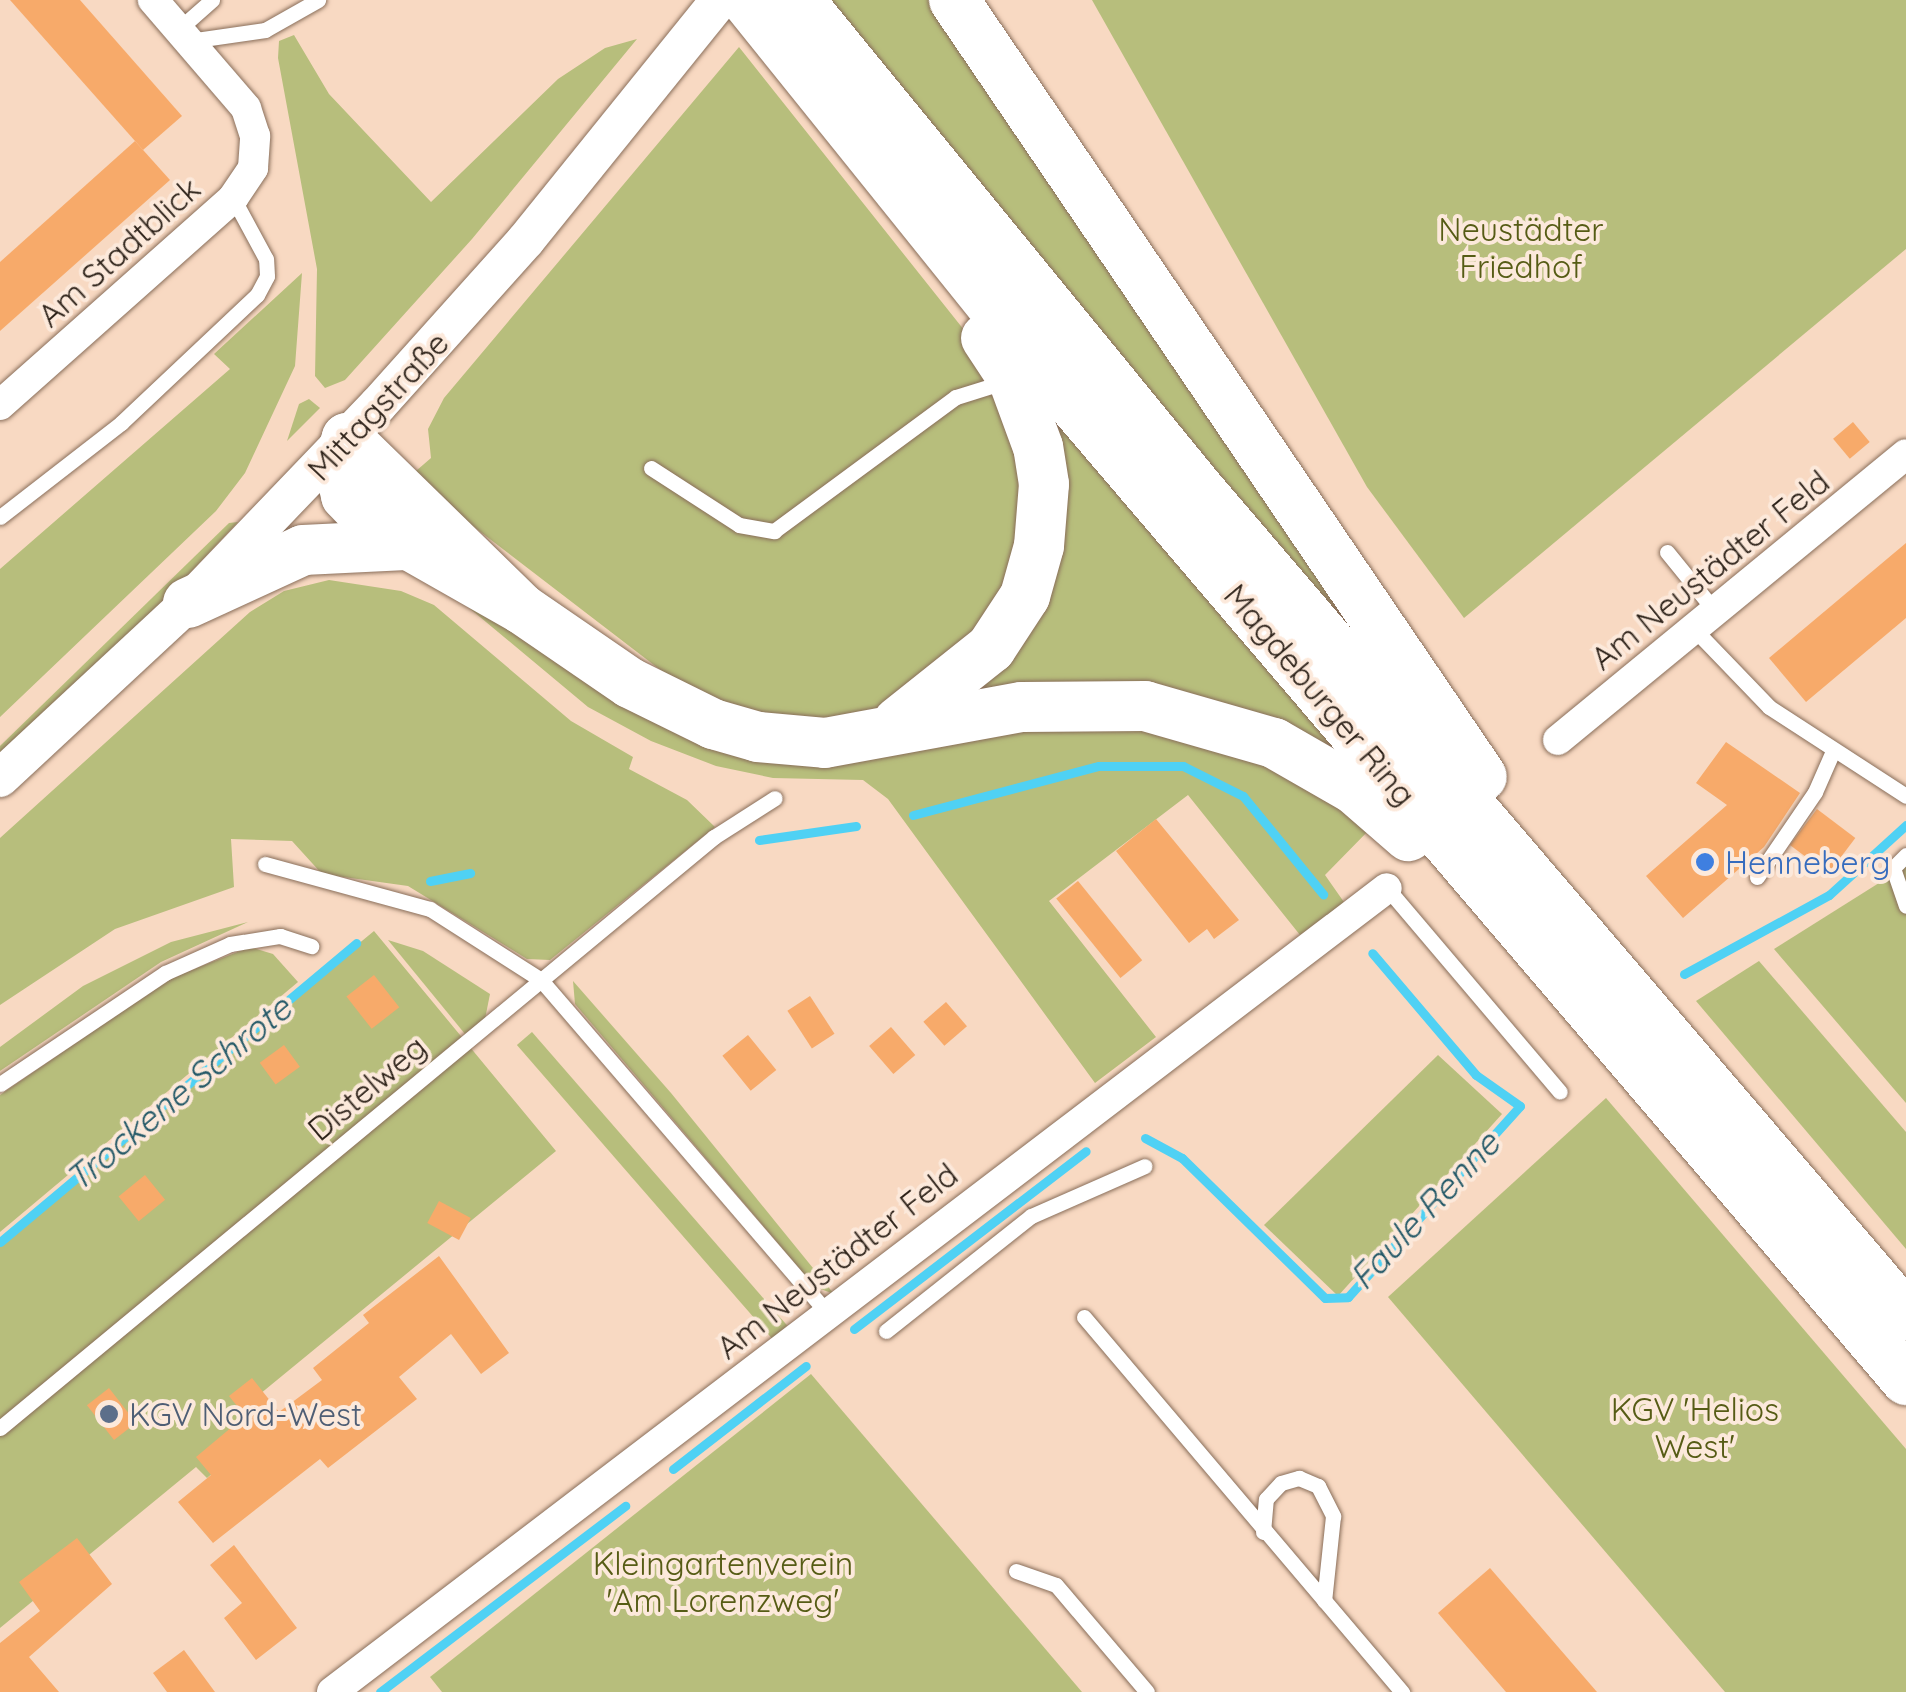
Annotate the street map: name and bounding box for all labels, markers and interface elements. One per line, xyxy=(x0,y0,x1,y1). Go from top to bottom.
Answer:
street label: Am Stadtblick xyxy=(30,169,208,335)
park label: Neustädter Friedhof xyxy=(1438,211,1604,286)
street label: Mittagstraße xyxy=(300,324,456,488)
street label: Am Neustädter Feld xyxy=(1583,462,1837,678)
street label: Magdeburger Ring xyxy=(1216,576,1424,814)
place label: Henneberg xyxy=(1725,843,1890,881)
marker: Henneberg xyxy=(1694,851,1716,873)
water label: Trockene Schrote xyxy=(57,987,299,1199)
street label: Distelweg xyxy=(300,1028,434,1148)
water label: Faule Renne xyxy=(1340,1122,1508,1298)
street label: Am Neustädter Feld xyxy=(709,1155,965,1367)
park label: KGV 'Helios West' xyxy=(1611,1391,1779,1466)
place label: KGV Nord-West xyxy=(129,1395,362,1433)
marker: KGV Nord-West xyxy=(98,1403,120,1425)
park label: Kleingartenverein 'Am Lorenzweg' xyxy=(593,1545,853,1620)

